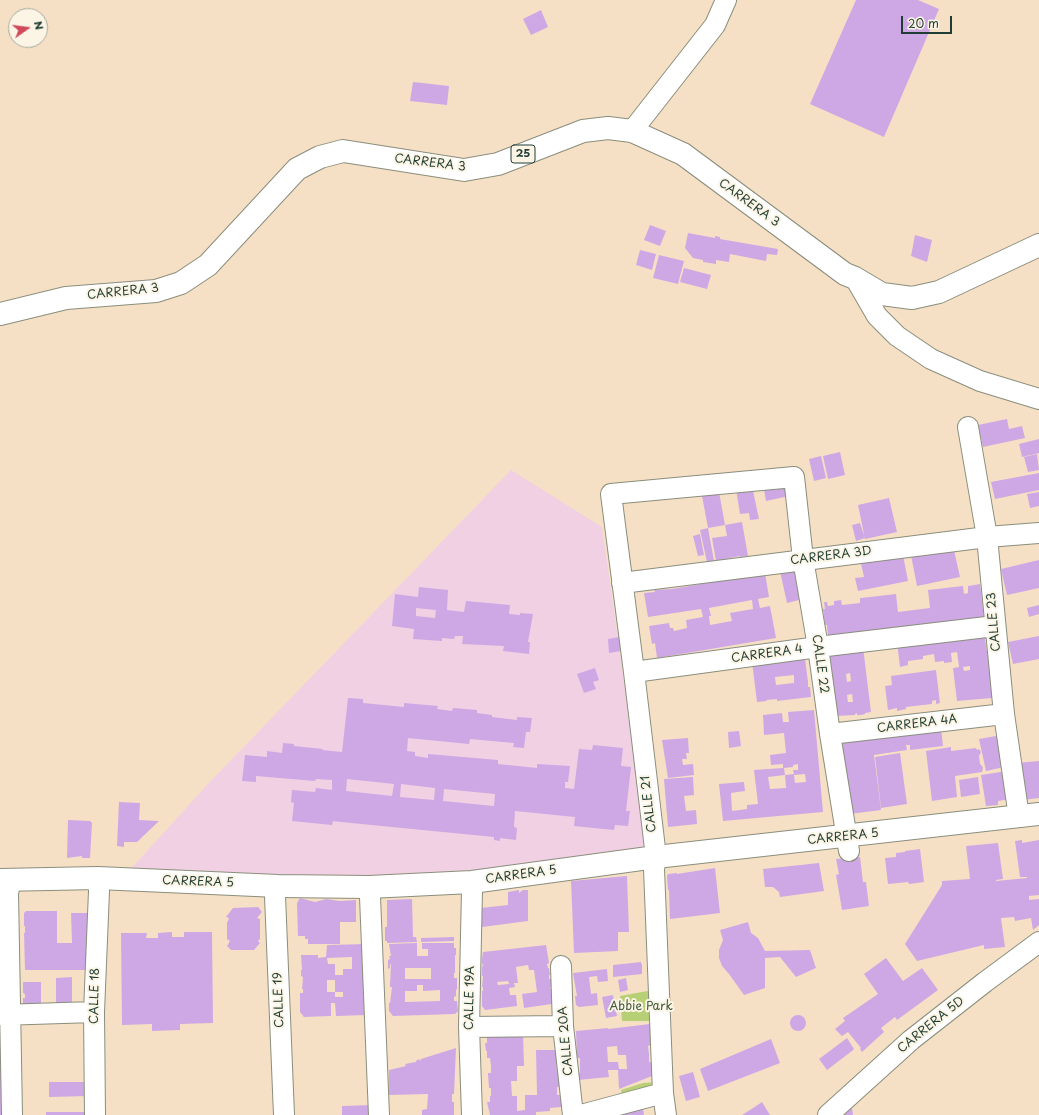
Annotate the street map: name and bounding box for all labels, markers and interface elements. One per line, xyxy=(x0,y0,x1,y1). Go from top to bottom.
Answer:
north arrow xyxy=(8,8,48,48)
scale bar xyxy=(903,8,954,34)
text: 20 m xyxy=(908,14,939,32)
text: N xyxy=(30,19,48,32)
road number: 25 xyxy=(511,145,535,163)
street label: CARRERA 3 xyxy=(393,151,467,175)
street label: CARRERA 3 xyxy=(716,176,782,230)
street label: CARRERA 3 xyxy=(86,281,160,303)
street label: CARRERA 3D xyxy=(789,544,873,568)
street label: CALLE 23 xyxy=(984,592,1004,652)
street label: CALLE 22 xyxy=(809,634,831,694)
street label: CARRERA 4 xyxy=(730,642,804,666)
street label: CARRERA 4A xyxy=(876,712,958,736)
street label: CALLE 21 xyxy=(638,775,660,833)
street label: CARRERA 5 xyxy=(807,826,879,848)
street label: CARRERA 5 xyxy=(484,863,558,887)
street label: CARRERA 5 xyxy=(162,874,234,890)
street label: CALLE 19A xyxy=(462,966,478,1030)
street label: CALLE 18 xyxy=(87,968,103,1024)
street label: CALLE 19 xyxy=(271,972,287,1028)
street label: CARRERA 5D xyxy=(895,994,967,1056)
park label: Abbie Park xyxy=(609,1000,673,1014)
street label: CALLE 20A xyxy=(556,1006,576,1076)

